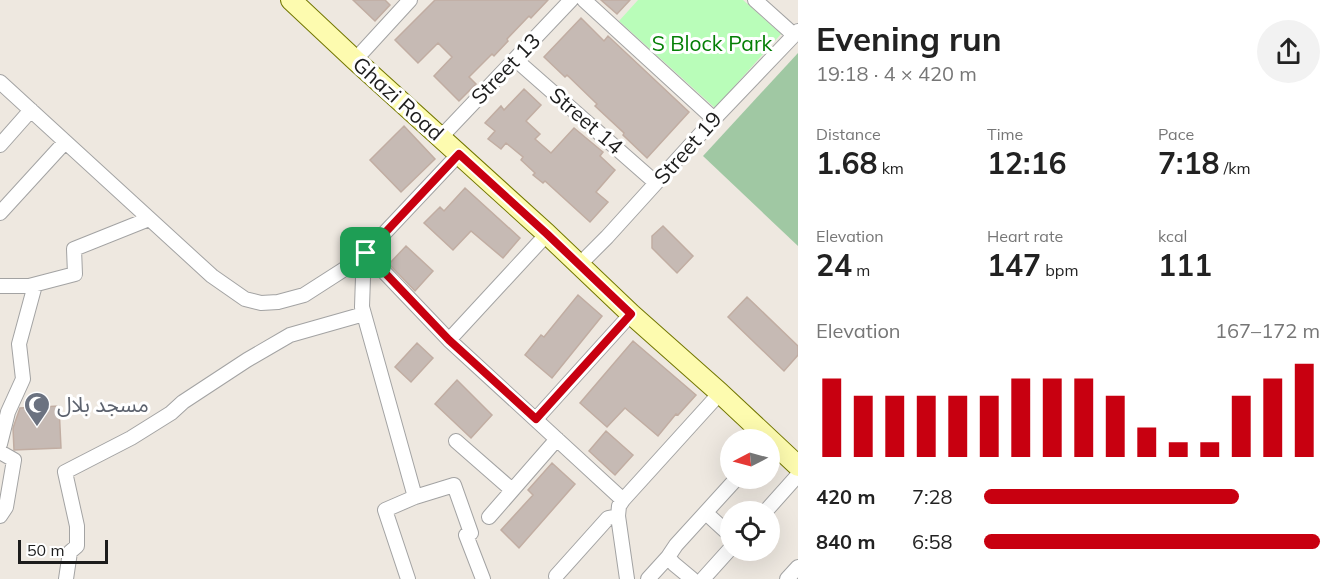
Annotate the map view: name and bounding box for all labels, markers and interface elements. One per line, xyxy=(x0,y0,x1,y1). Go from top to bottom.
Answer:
text: Evening run xyxy=(816,18,1002,59)
button: share xyxy=(1257,20,1320,83)
street label: Street 13 xyxy=(465,27,545,109)
park label: S Block Park xyxy=(652,30,773,56)
street label: Ghazi Road xyxy=(348,51,449,146)
text: 19:18 · 4 × 420 m xyxy=(816,61,977,86)
street label: Street 14 xyxy=(545,81,629,159)
street label: Street 19 xyxy=(648,106,727,189)
text: Distance xyxy=(816,124,881,144)
text: Time xyxy=(987,124,1023,144)
text: Pace xyxy=(1158,124,1194,144)
text: 1.68 xyxy=(816,144,877,182)
text: 12:16 xyxy=(987,144,1066,182)
text: 7:18 xyxy=(1158,144,1219,182)
text: km xyxy=(877,158,904,178)
text: /km xyxy=(1219,158,1250,178)
text: Elevation xyxy=(816,226,884,246)
text: Heart rate xyxy=(987,226,1063,246)
text: kcal xyxy=(1158,226,1187,246)
pin xyxy=(340,227,391,278)
icon: arrive xyxy=(349,236,382,269)
text: 24 xyxy=(816,246,852,284)
text: 147 xyxy=(987,246,1041,284)
text: 111 xyxy=(1158,246,1212,284)
text: m xyxy=(852,260,870,280)
text: bpm xyxy=(1041,260,1078,280)
text: Elevation xyxy=(816,318,901,343)
text: 167–172 m xyxy=(1215,318,1320,343)
mosque icon: مسجد بلال xyxy=(22,390,52,428)
place label: مسجد بلال xyxy=(57,391,149,417)
north arrow xyxy=(720,429,780,489)
map controls xyxy=(720,429,780,561)
text: 420 m xyxy=(816,484,875,509)
text: 7:28 xyxy=(912,484,953,509)
button: locate xyxy=(720,501,780,561)
text: 840 m xyxy=(816,529,875,554)
text: 6:58 xyxy=(912,529,953,554)
scale bar xyxy=(18,537,108,564)
text: 50 m xyxy=(27,540,64,560)

